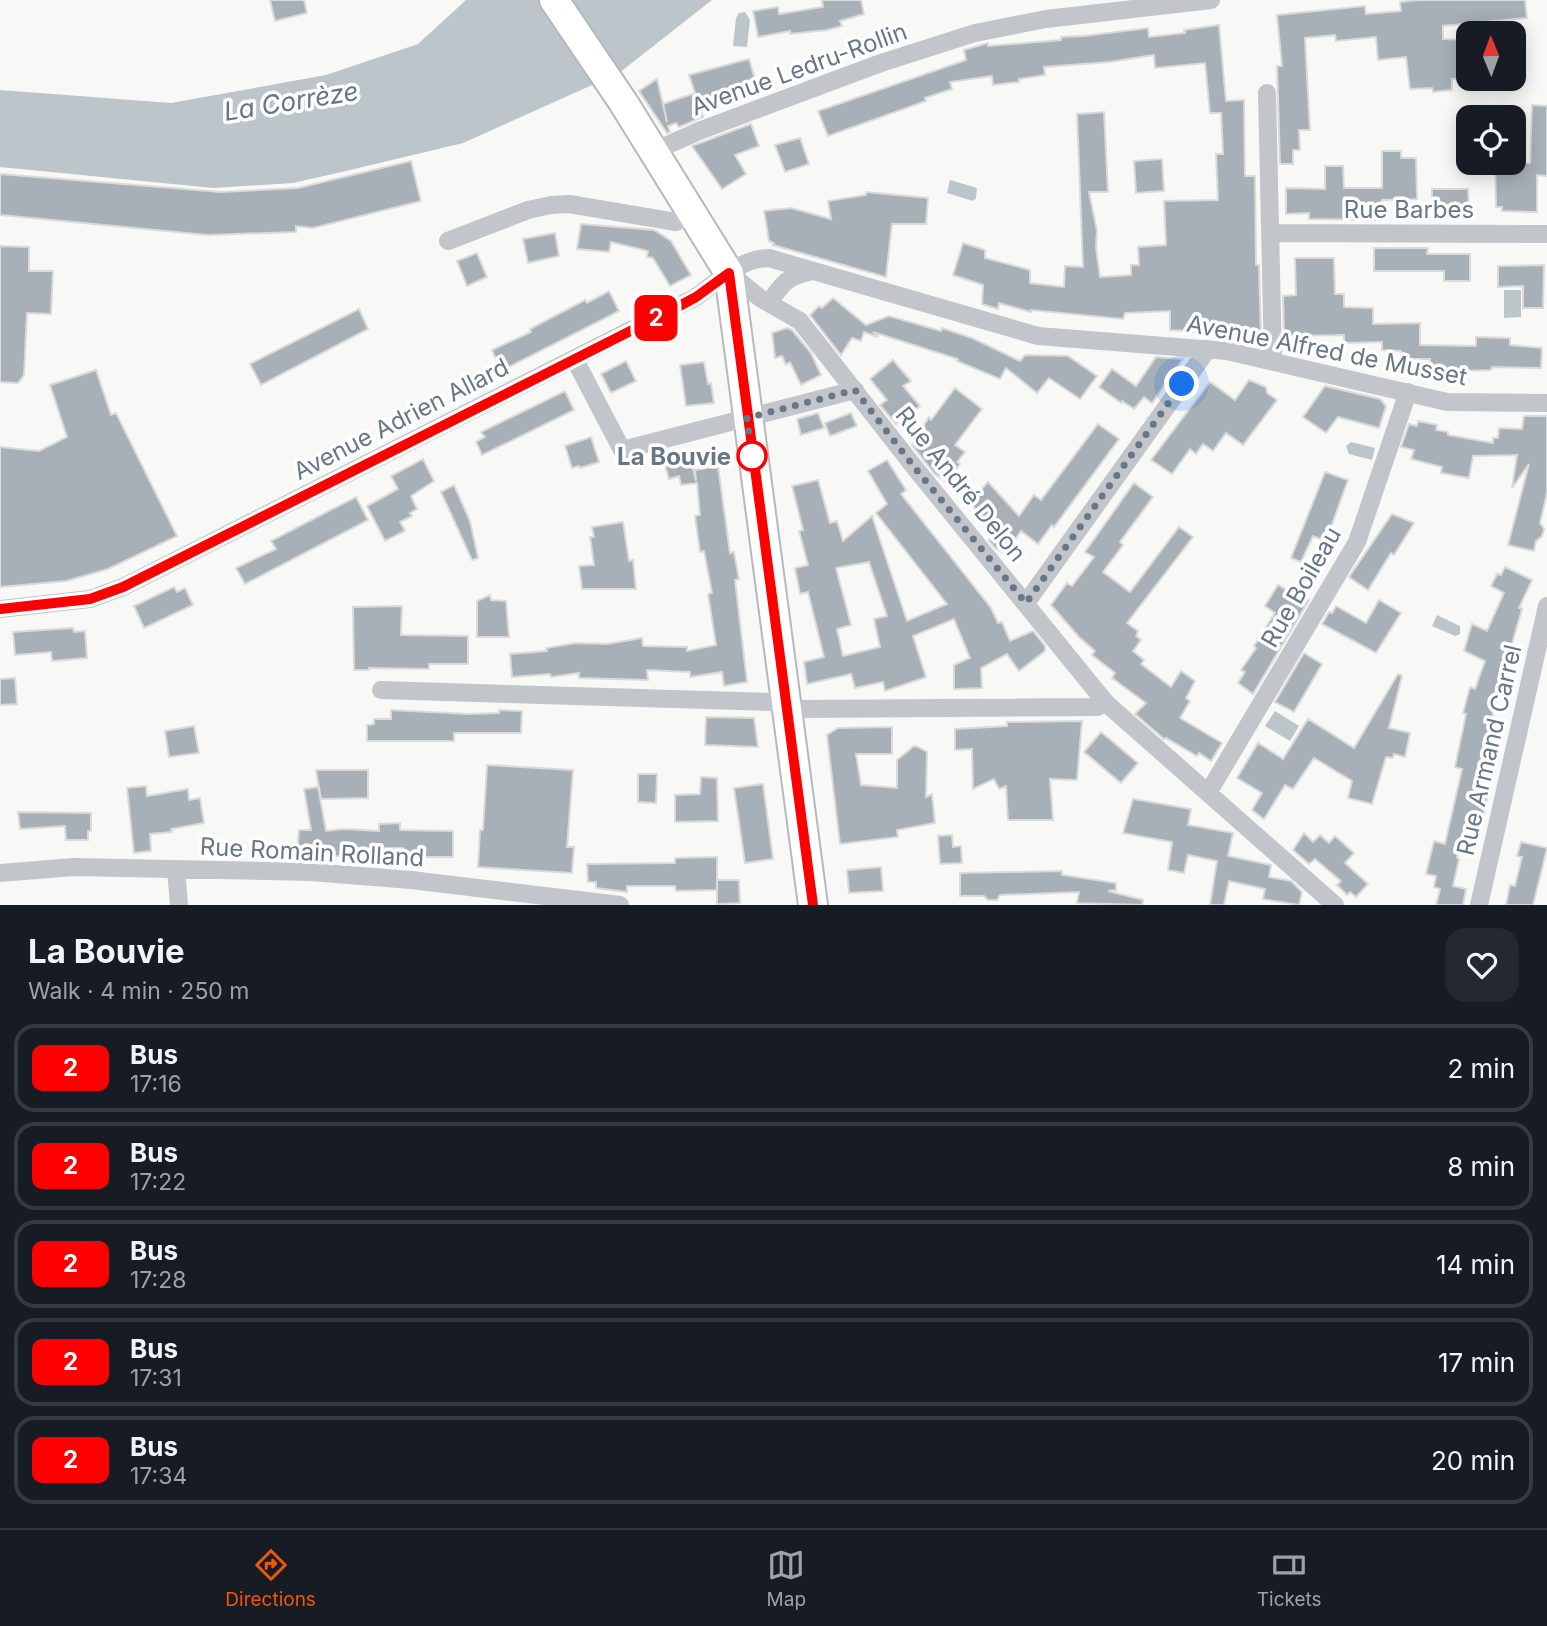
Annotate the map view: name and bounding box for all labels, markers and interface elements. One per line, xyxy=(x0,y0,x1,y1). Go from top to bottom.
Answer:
street label: Avenue Ledru-Rollin xyxy=(687,16,911,122)
north arrow xyxy=(1456,21,1526,91)
map controls xyxy=(1456,21,1526,175)
water label: La Corrèze xyxy=(222,75,360,127)
button: locate xyxy=(1456,105,1526,175)
street label: Rue Barbes xyxy=(1344,195,1474,224)
line badge: 2 xyxy=(633,295,679,341)
text: 2 xyxy=(648,303,664,332)
street label: Avenue Alfred de Musset xyxy=(1184,309,1470,391)
street label: Avenue Adrien Allard xyxy=(289,352,513,486)
your location xyxy=(1164,366,1199,401)
street label: Rue André Delon xyxy=(890,401,1032,567)
marker: La Bouvie xyxy=(737,441,767,471)
place label: La Bouvie xyxy=(617,442,731,471)
street label: Rue Boileau xyxy=(1255,522,1347,652)
street label: Rue Armand Carrel xyxy=(1451,642,1527,858)
street label: Rue Romain Rolland xyxy=(199,832,425,872)
button: heart xyxy=(1445,928,1519,1002)
text: La Bouvie xyxy=(28,931,185,971)
text: Walk · 4 min · 250 m xyxy=(28,977,250,1005)
text: Bus xyxy=(130,1039,178,1070)
text: 2 xyxy=(63,1053,78,1082)
text: 2 min xyxy=(1447,1053,1515,1084)
text: 17:16 xyxy=(130,1070,182,1098)
text: Bus xyxy=(130,1137,178,1168)
text: 2 xyxy=(63,1151,78,1180)
text: 8 min xyxy=(1447,1151,1515,1182)
text: 17:22 xyxy=(130,1168,186,1196)
text: Bus xyxy=(130,1235,178,1266)
text: 2 xyxy=(63,1249,78,1278)
text: 14 min xyxy=(1436,1249,1515,1280)
text: 17:28 xyxy=(130,1266,186,1294)
text: Bus xyxy=(130,1333,178,1364)
text: 2 xyxy=(63,1347,78,1376)
text: 17 min xyxy=(1438,1347,1515,1378)
text: 17:31 xyxy=(130,1364,182,1392)
text: Bus xyxy=(130,1431,178,1462)
text: 2 xyxy=(63,1445,78,1474)
text: 20 min xyxy=(1431,1445,1515,1476)
text: 17:34 xyxy=(130,1462,187,1490)
tab: Directions xyxy=(225,1546,316,1611)
tab: Map xyxy=(767,1546,806,1611)
tab: Tickets xyxy=(1257,1546,1322,1611)

